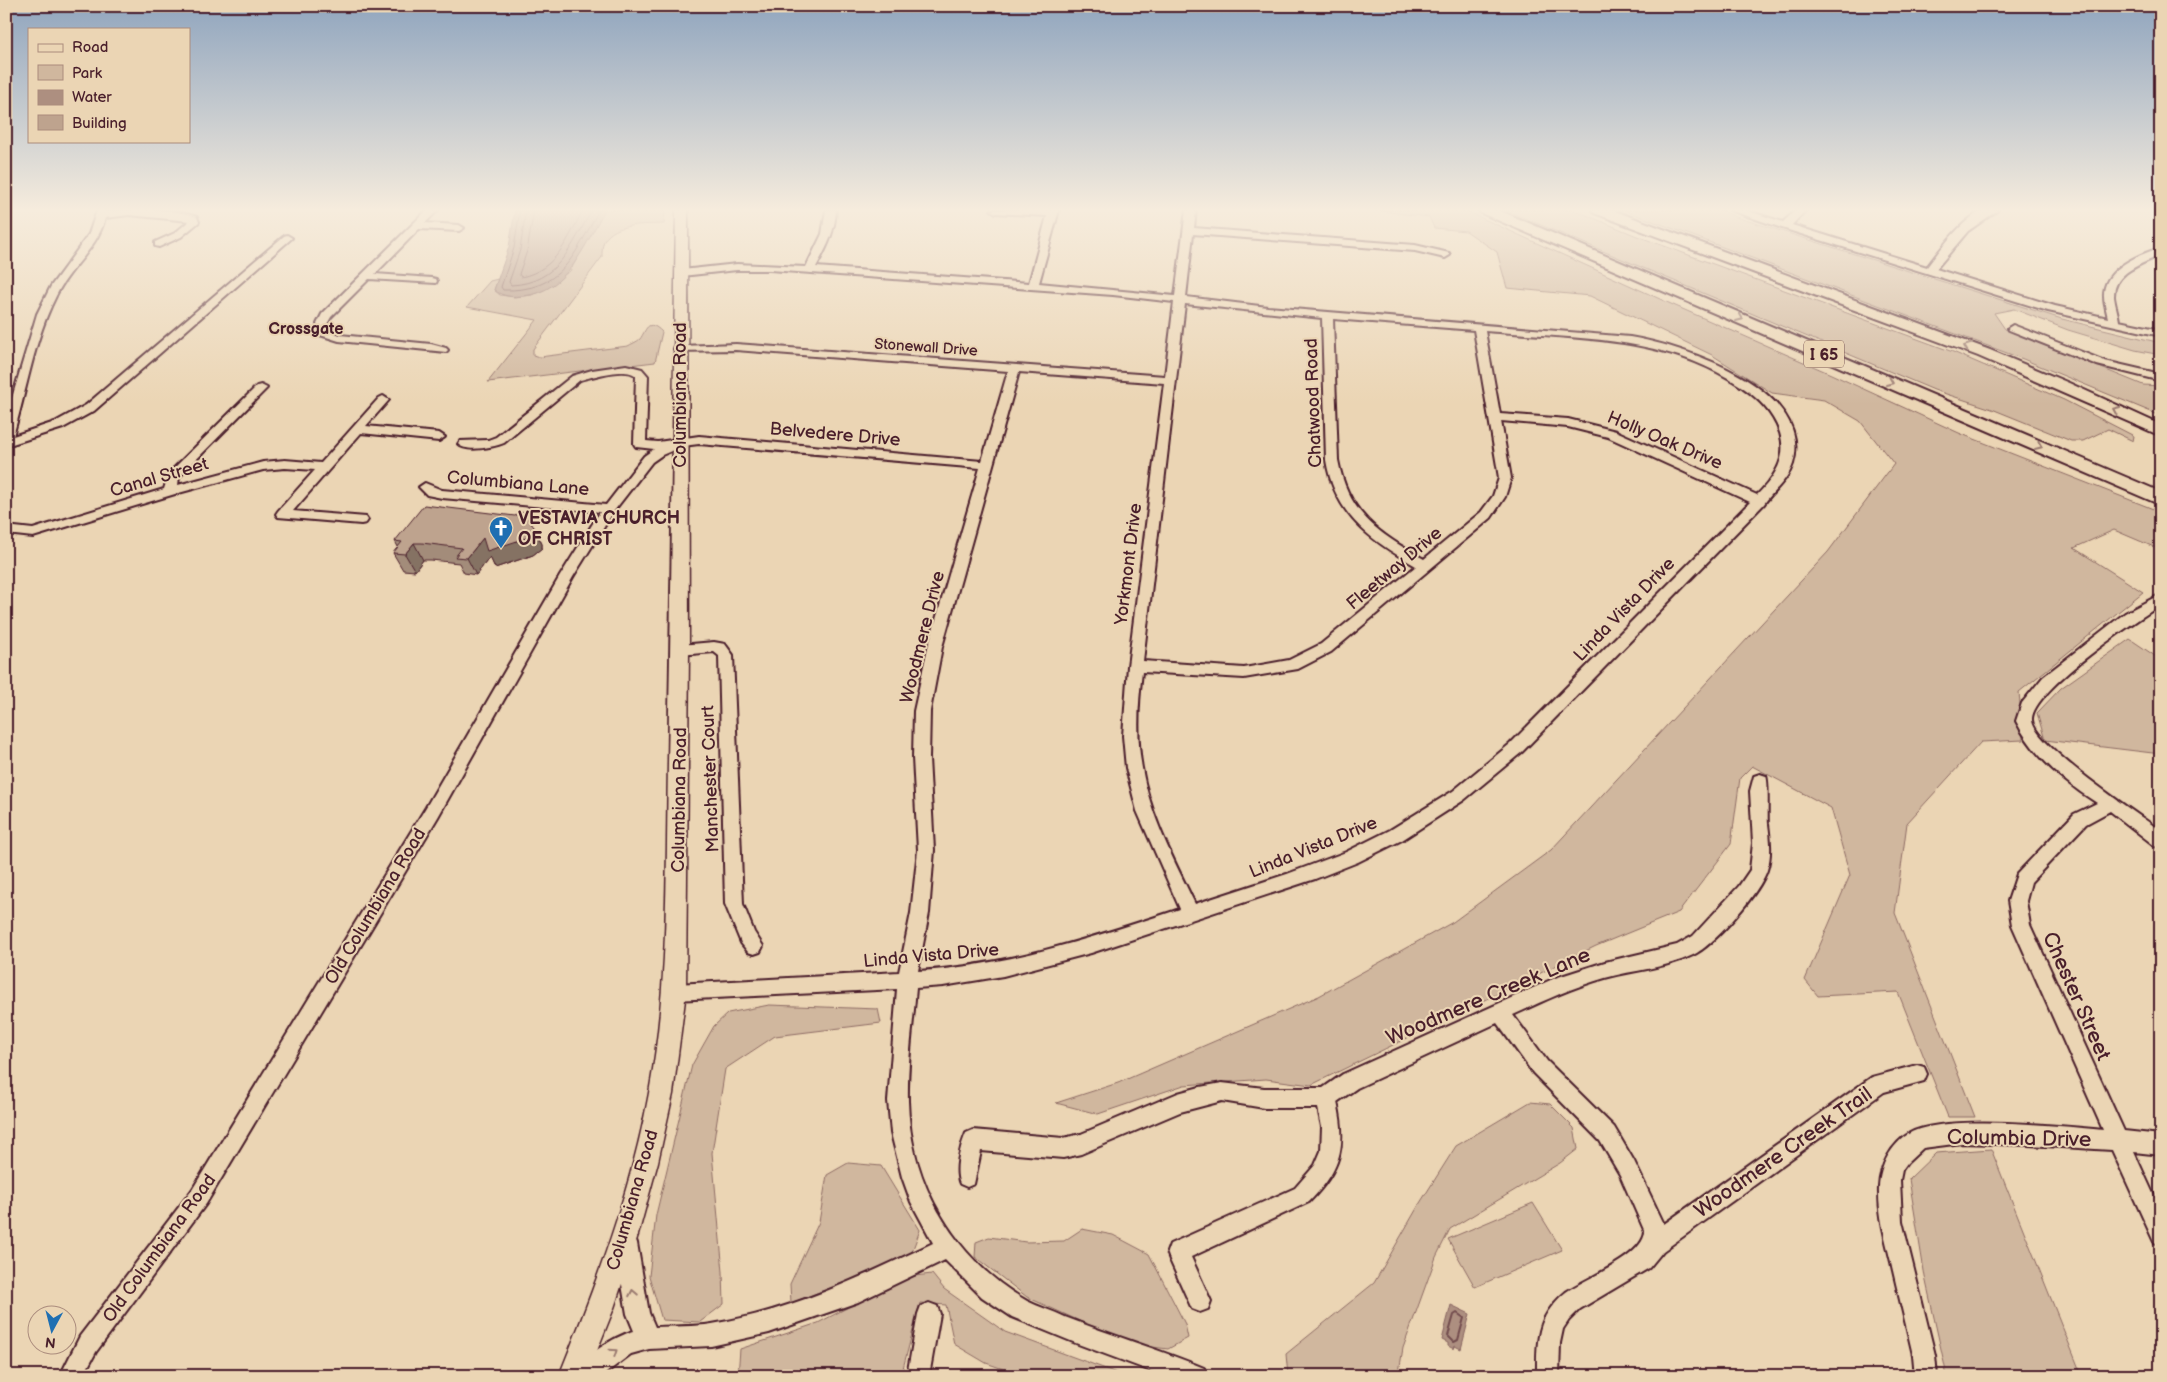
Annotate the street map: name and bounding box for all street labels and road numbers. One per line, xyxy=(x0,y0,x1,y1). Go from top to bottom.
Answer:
street label: Columbiana Road xyxy=(670,322,691,468)
street label: Stonewall Drive xyxy=(874,334,978,361)
street label: Chatwood Road xyxy=(1301,338,1326,468)
road number: I 65 xyxy=(1804,340,1844,368)
street label: Holly Oak Drive xyxy=(1604,407,1726,474)
street label: Belvedere Drive xyxy=(769,418,901,451)
street label: Canal Street xyxy=(108,453,211,502)
street label: Columbiana Lane xyxy=(446,467,590,500)
street label: Yorkmont Drive xyxy=(1110,502,1146,627)
street label: Fleetway Drive xyxy=(1342,522,1446,614)
street label: Linda Vista Drive xyxy=(1570,553,1679,666)
street label: Woodmere Drive xyxy=(896,568,949,705)
street label: Manchester Court xyxy=(697,705,724,853)
street label: Columbiana Road xyxy=(668,727,691,873)
street label: Linda Vista Drive xyxy=(1246,812,1381,883)
street label: Old Columbiana Road xyxy=(321,824,430,988)
street label: Chester Street xyxy=(2037,928,2116,1065)
street label: Linda Vista Drive xyxy=(862,939,1000,972)
street label: Woodmere Creek Lane xyxy=(1382,942,1594,1051)
street label: Woodmere Creek Trail xyxy=(1689,1082,1877,1223)
street label: Columbia Drive xyxy=(1947,1125,2091,1152)
street label: Columbiana Road xyxy=(602,1127,663,1273)
street label: Old Columbiana Road xyxy=(99,1170,220,1327)

